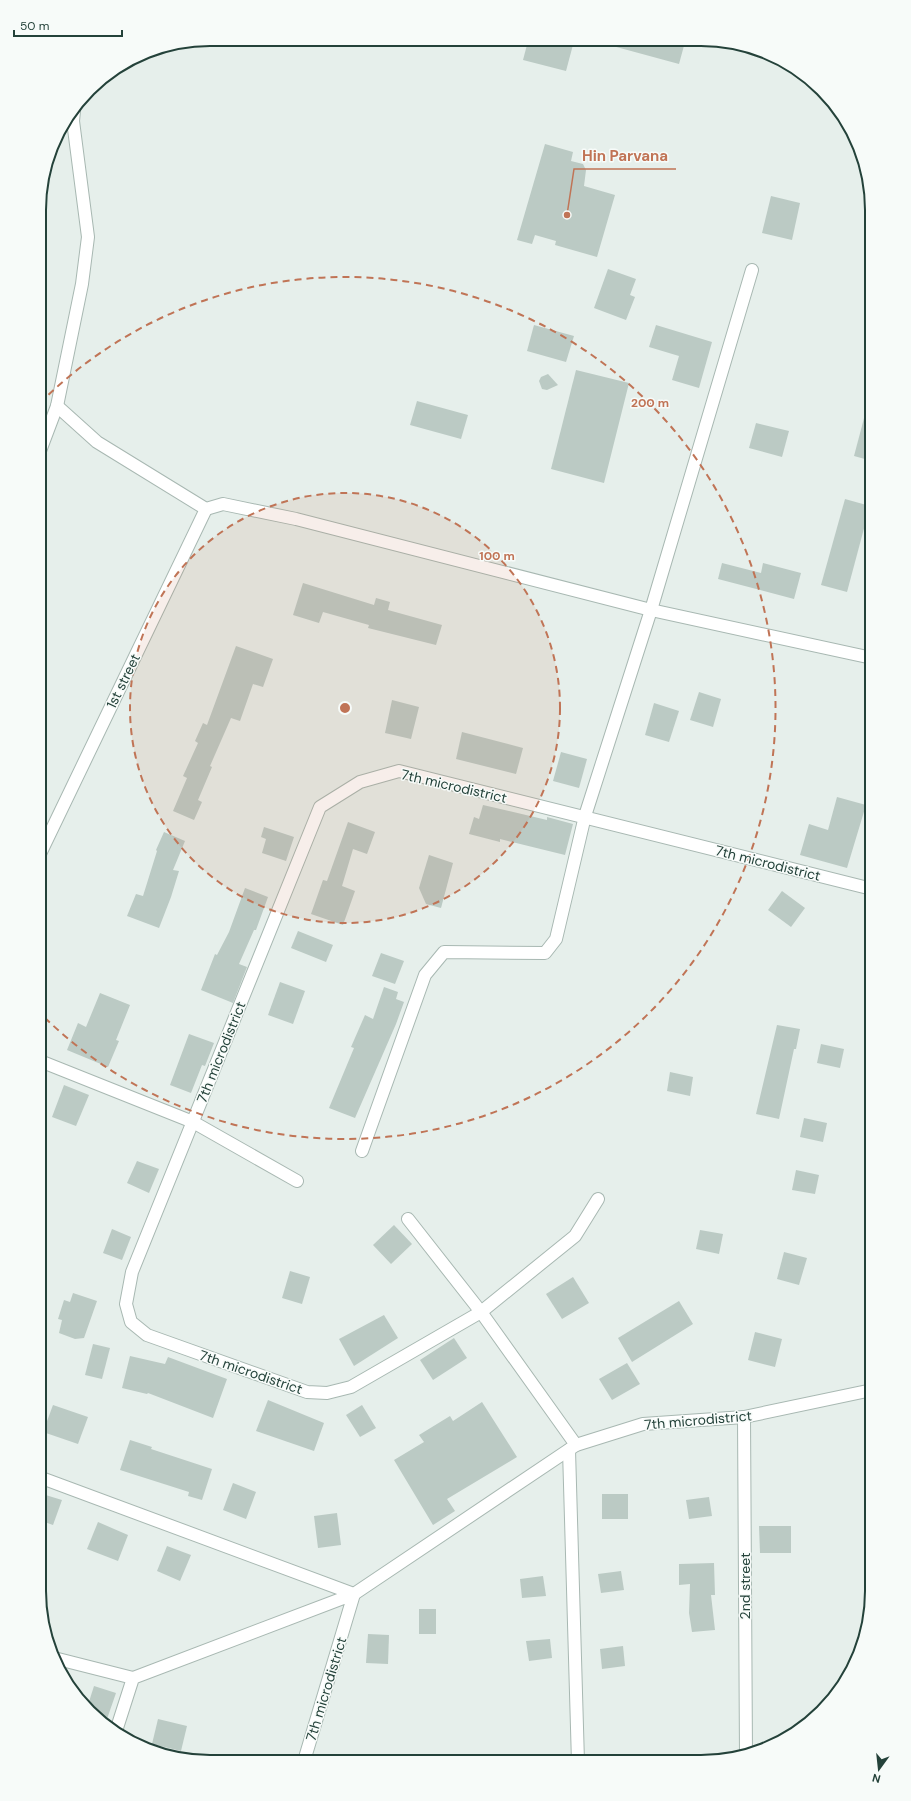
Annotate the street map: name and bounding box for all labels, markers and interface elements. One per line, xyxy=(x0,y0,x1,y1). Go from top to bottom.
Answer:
scale bar xyxy=(14,12,122,38)
text: 50 m xyxy=(20,18,49,34)
callout: Hin Parvana xyxy=(574,142,676,169)
text: Hin Parvana xyxy=(582,146,668,166)
text: 200 m xyxy=(631,395,669,411)
text: 100 m xyxy=(479,548,515,564)
street label: 1st street xyxy=(102,651,144,711)
centre of rings xyxy=(338,701,352,715)
street label: 7th microdistrict xyxy=(399,765,509,807)
street label: 7th microdistrict xyxy=(713,841,823,885)
street label: 7th microdistrict xyxy=(192,999,250,1105)
street label: 7th microdistrict xyxy=(197,1346,305,1398)
street label: 7th microdistrict xyxy=(643,1406,753,1434)
street label: 2nd street xyxy=(736,1553,754,1619)
street label: 7th microdistrict xyxy=(302,1635,350,1743)
north arrow xyxy=(859,1749,899,1789)
text: N xyxy=(871,1771,882,1786)

